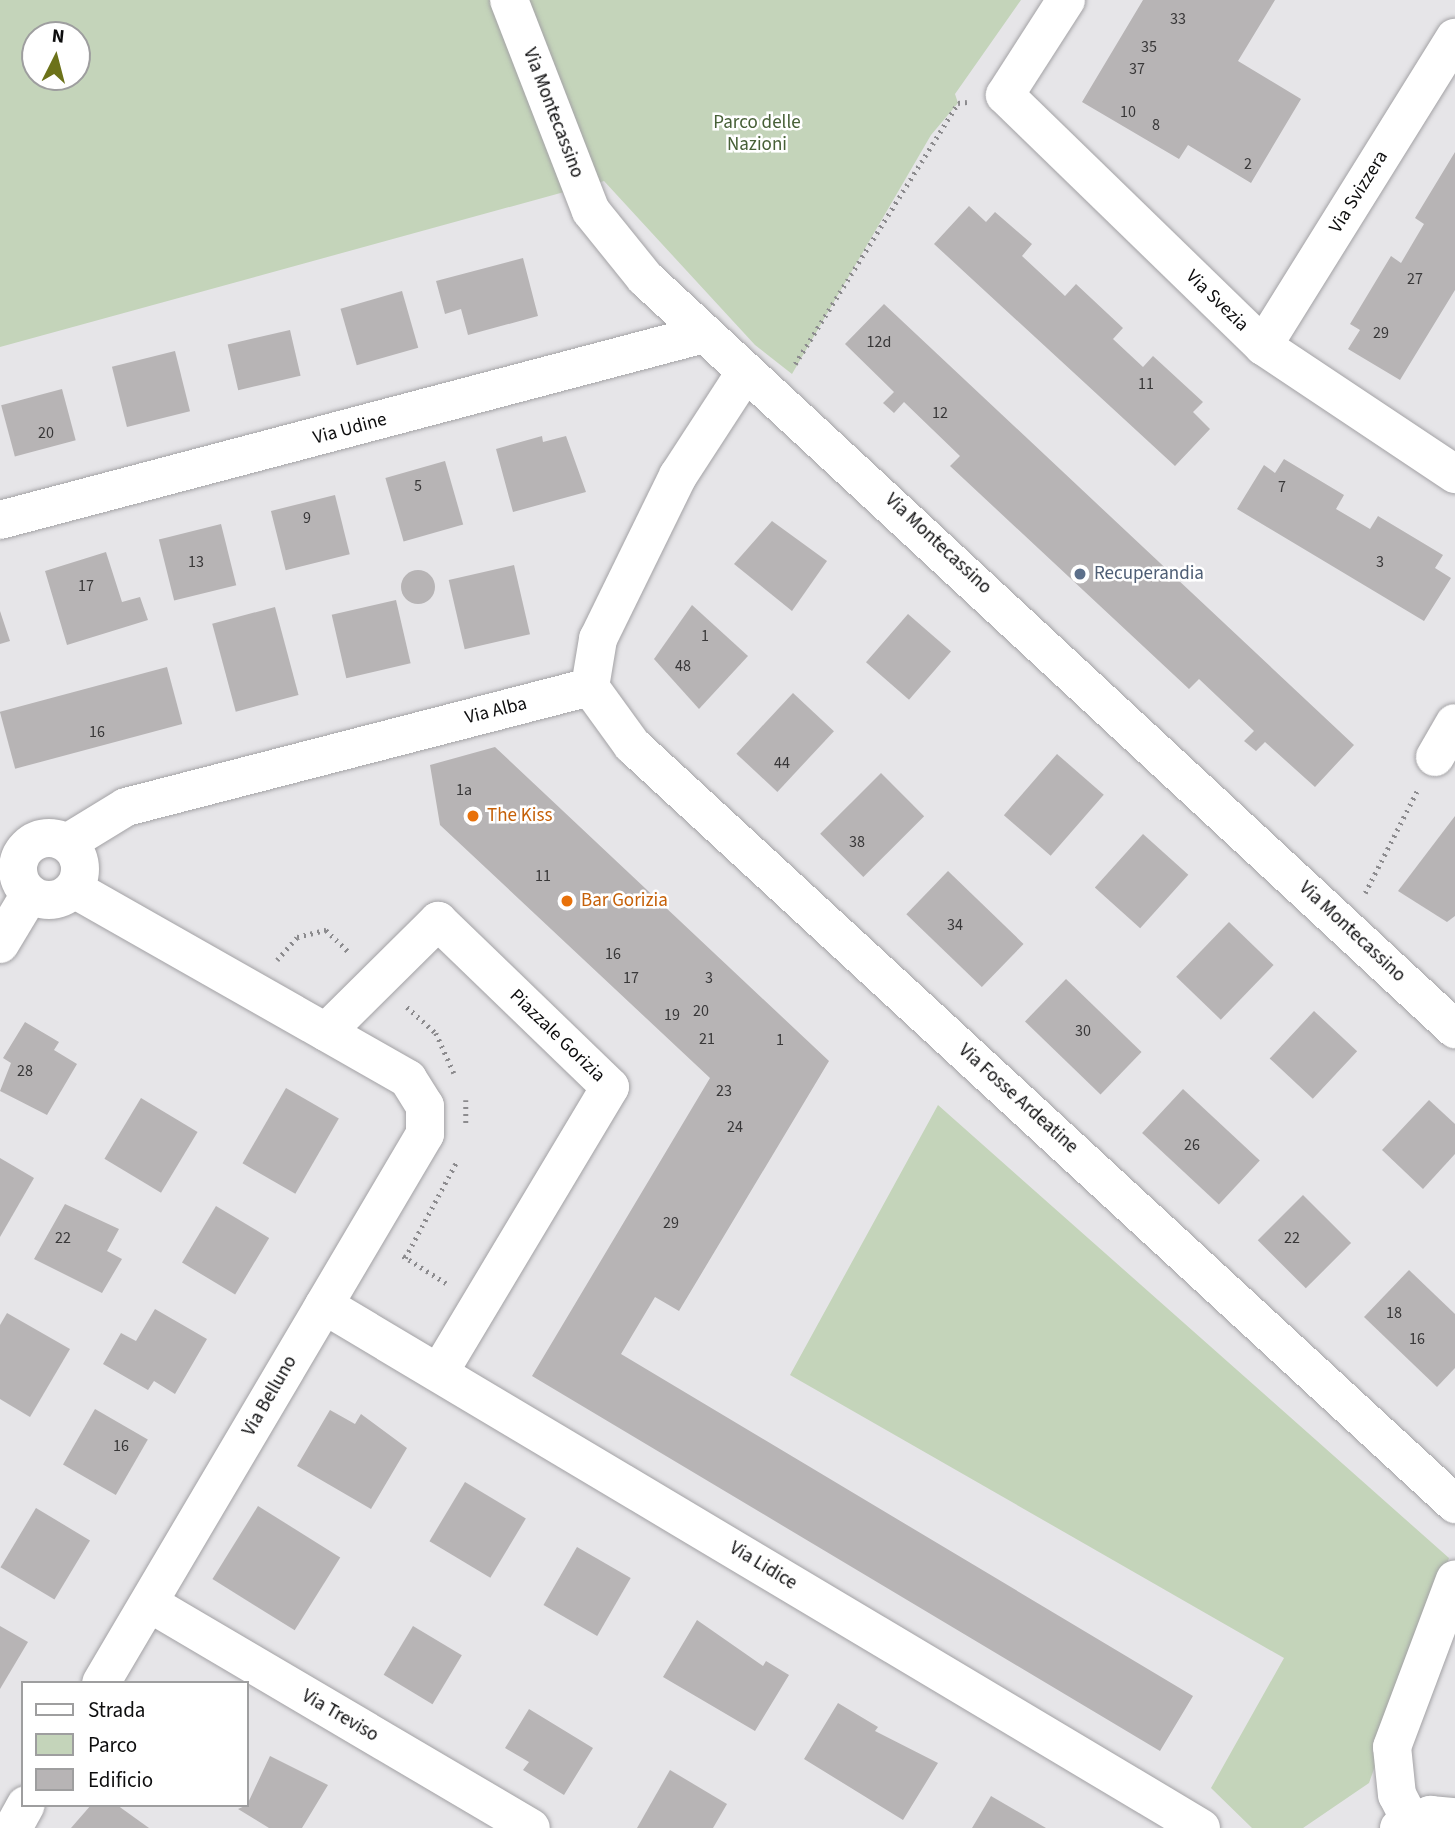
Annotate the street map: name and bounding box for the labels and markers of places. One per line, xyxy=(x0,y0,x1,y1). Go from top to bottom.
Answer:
place label: Recuperandia xyxy=(1094,563,1204,585)
marker: Recuperandia xyxy=(1072,566,1088,582)
place label: The Kiss xyxy=(487,805,552,827)
marker: The Kiss xyxy=(465,808,481,824)
place label: Bar Gorizia xyxy=(581,890,668,912)
marker: Bar Gorizia xyxy=(559,893,575,909)

